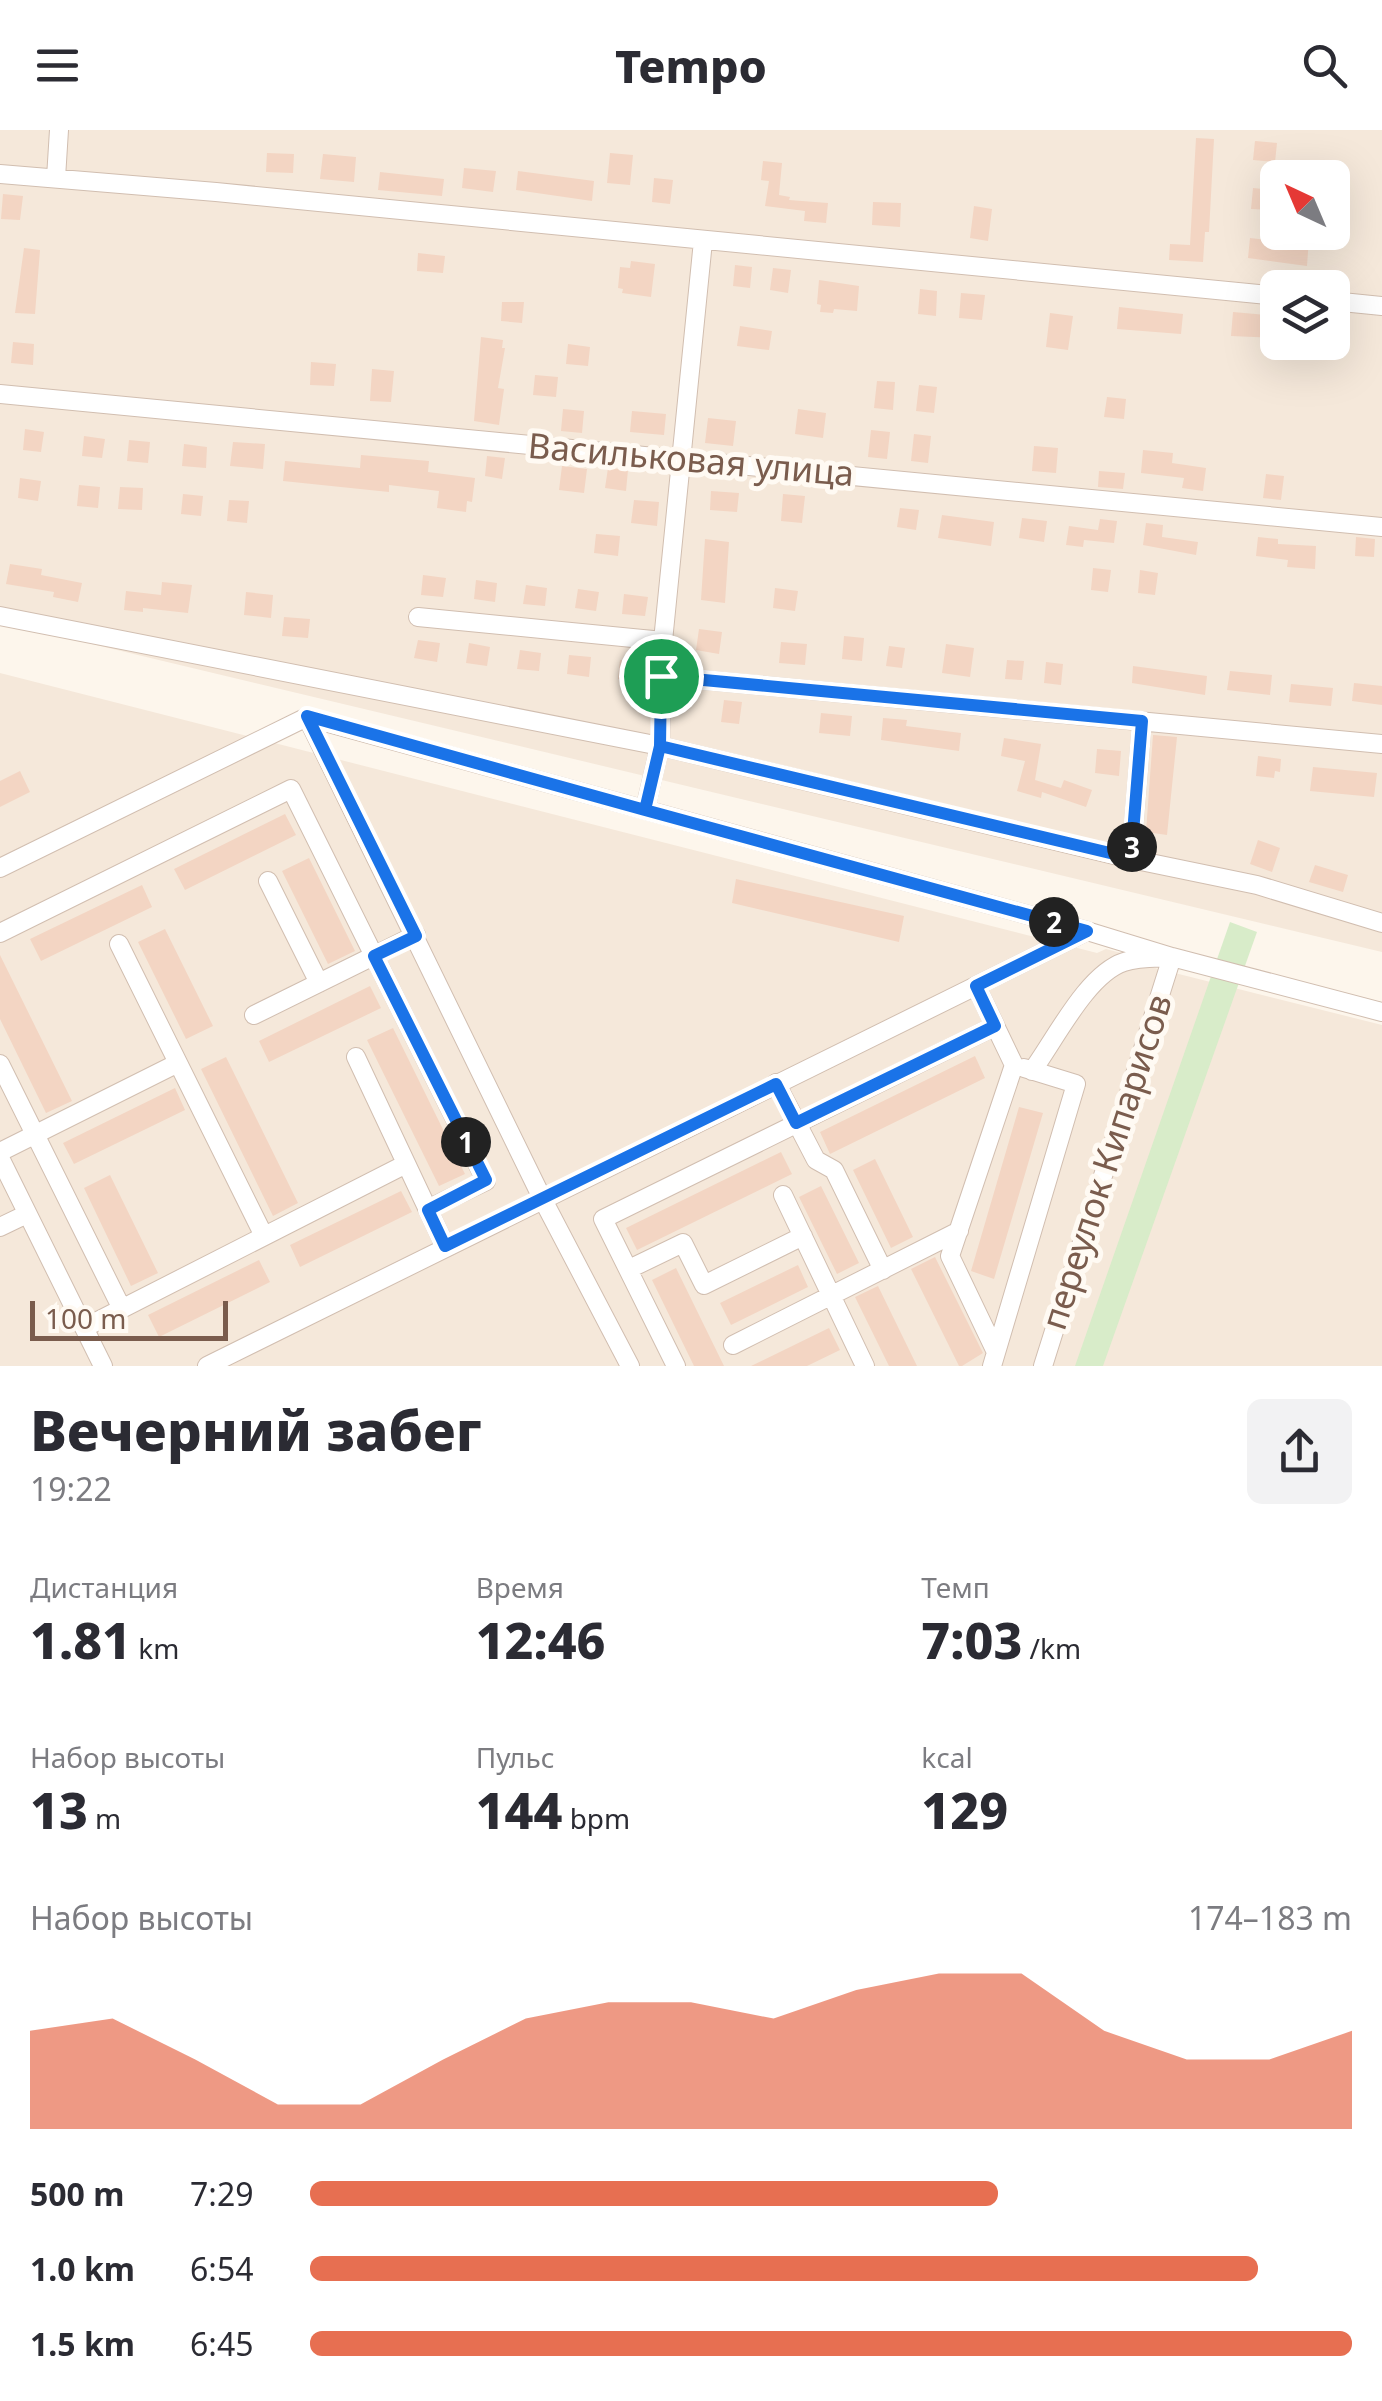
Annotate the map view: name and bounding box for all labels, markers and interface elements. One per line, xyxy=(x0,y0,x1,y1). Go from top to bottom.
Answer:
text: Tempo xyxy=(615,35,767,96)
icon: menu xyxy=(30,38,85,93)
icon: search xyxy=(1297,38,1352,93)
north arrow xyxy=(1260,160,1350,250)
map controls xyxy=(1260,160,1350,360)
button: layers xyxy=(1260,270,1350,360)
street label: Васильковая улица xyxy=(526,421,856,496)
pin xyxy=(619,634,704,719)
icon: arrive xyxy=(634,649,689,704)
pin: 3 xyxy=(1107,822,1157,872)
text: 3 xyxy=(1124,828,1140,866)
pin: 2 xyxy=(1029,897,1079,947)
text: 2 xyxy=(1046,903,1062,941)
street label: переулок Кипарисов xyxy=(1029,988,1182,1335)
pin: 1 xyxy=(441,1117,491,1167)
text: 1 xyxy=(458,1123,474,1161)
scale bar xyxy=(30,1296,228,1340)
text: 100 m xyxy=(45,1299,127,1337)
text: Вечерний забег xyxy=(30,1392,481,1467)
button: share xyxy=(1247,1399,1352,1504)
text: 19:22 xyxy=(30,1467,112,1510)
text: Дистанция xyxy=(30,1568,178,1606)
text: Время xyxy=(476,1568,564,1606)
text: Темп xyxy=(921,1568,990,1606)
text: 1.81 xyxy=(30,1606,131,1674)
text: 12:46 xyxy=(476,1606,606,1674)
text: 7:03 xyxy=(921,1606,1022,1674)
text: km xyxy=(131,1629,179,1667)
text: /km xyxy=(1022,1629,1081,1667)
text: Набор высоты xyxy=(30,1738,225,1776)
text: Пульс xyxy=(476,1738,555,1776)
text: kcal xyxy=(921,1738,973,1776)
text: 13 xyxy=(30,1776,88,1844)
text: 144 xyxy=(476,1776,562,1844)
text: 129 xyxy=(921,1776,1008,1844)
text: m xyxy=(88,1799,121,1837)
text: bpm xyxy=(562,1799,630,1837)
text: Набор высоты xyxy=(30,1896,253,1939)
text: 174–183 m xyxy=(1188,1896,1352,1939)
text: 500 m xyxy=(30,2172,124,2215)
text: 7:29 xyxy=(190,2172,254,2215)
text: 1.0 km xyxy=(30,2247,135,2290)
text: 6:54 xyxy=(190,2247,254,2290)
text: 1.5 km xyxy=(30,2322,135,2365)
text: 6:45 xyxy=(190,2322,254,2365)

